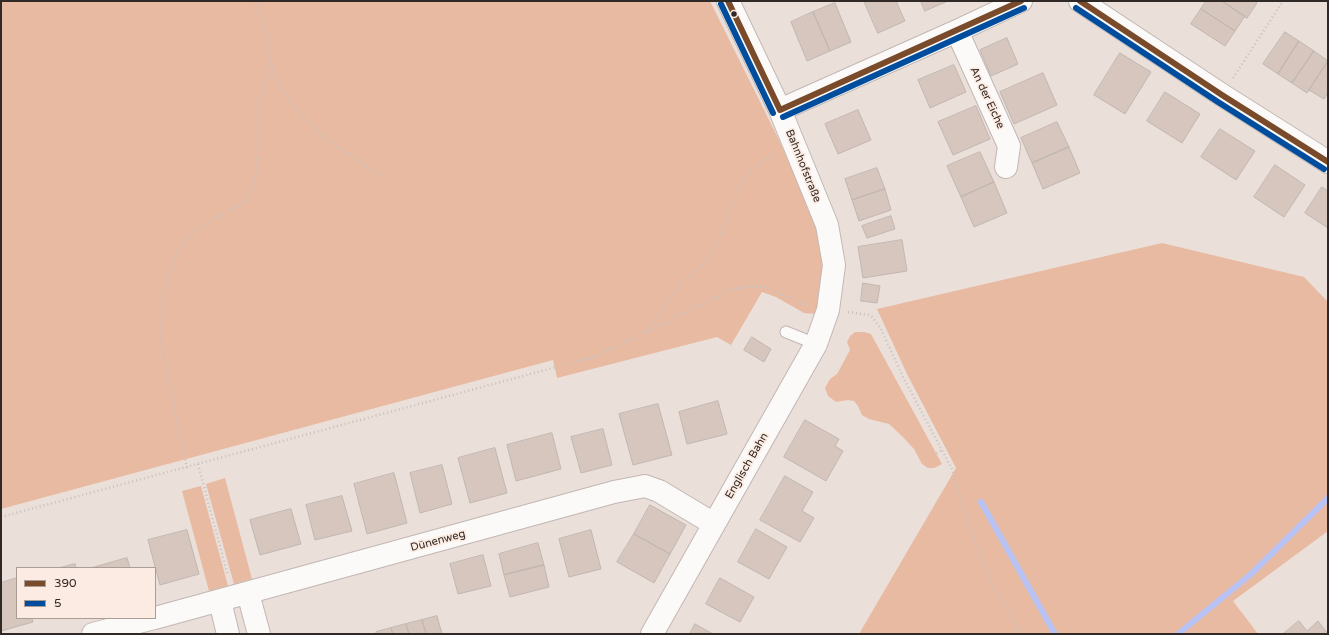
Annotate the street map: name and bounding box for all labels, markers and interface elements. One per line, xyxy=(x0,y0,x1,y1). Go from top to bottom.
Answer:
unlabelled marker xyxy=(729,9,739,19)
street label: An der Eiche xyxy=(967,65,1007,131)
street label: Bahnhofstraße xyxy=(782,128,824,204)
street label: Englisch Bahn xyxy=(723,431,771,501)
street label: Dünenweg xyxy=(409,527,467,555)
legend xyxy=(16,567,156,619)
text: 390 xyxy=(54,576,77,590)
text: 5 xyxy=(54,596,62,610)

